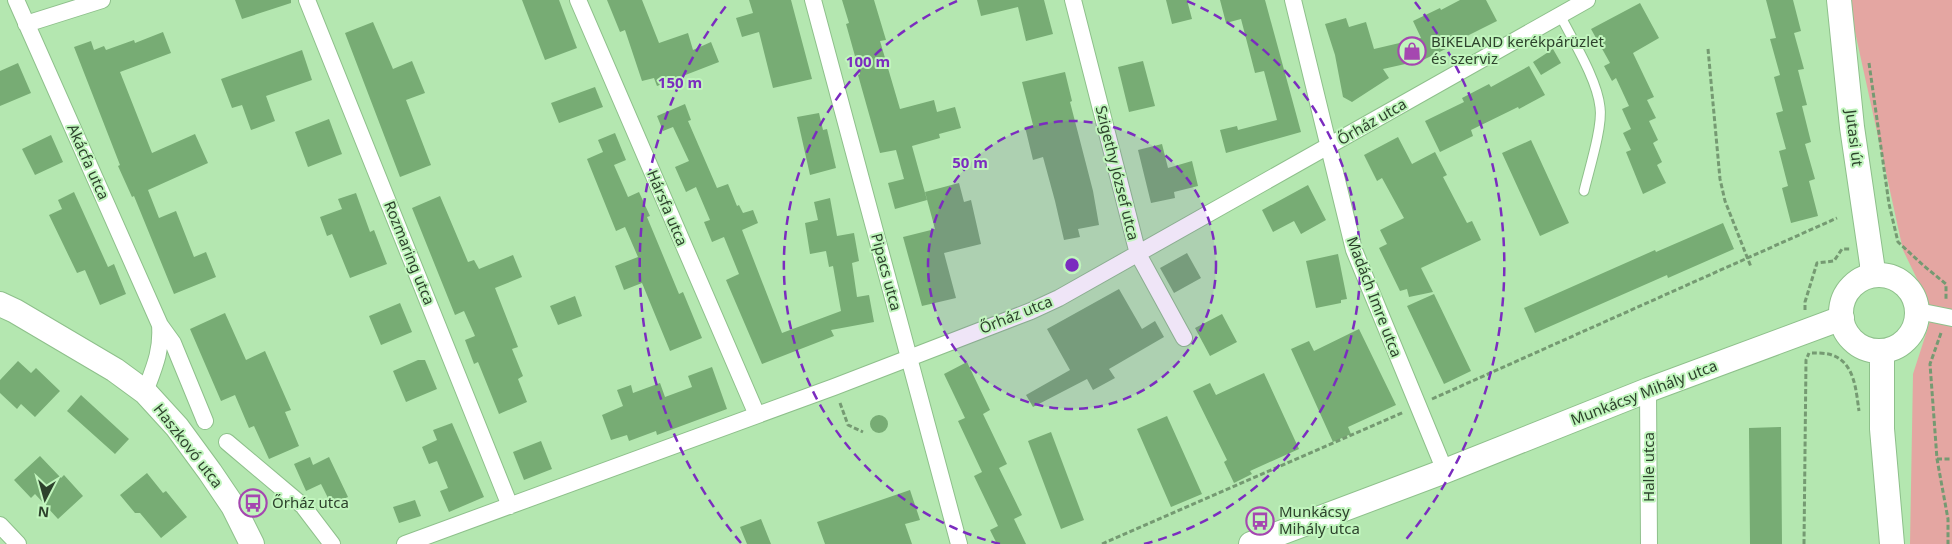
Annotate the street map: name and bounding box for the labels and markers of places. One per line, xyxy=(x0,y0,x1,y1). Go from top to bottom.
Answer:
place label: BIKELAND kerékpárüzlet és szerviz xyxy=(1431,31,1604,68)
shop icon: BIKELAND kerékpárüzlet és szerviz xyxy=(1397,36,1427,66)
centre of rings xyxy=(1063,256,1081,274)
bus stop icon: Őrház utca xyxy=(238,488,268,518)
place label: Őrház utca xyxy=(272,492,349,512)
place label: Munkácsy Mihály utca xyxy=(1279,501,1360,538)
bus stop icon: Munkácsy Mihály utca xyxy=(1245,506,1275,536)

